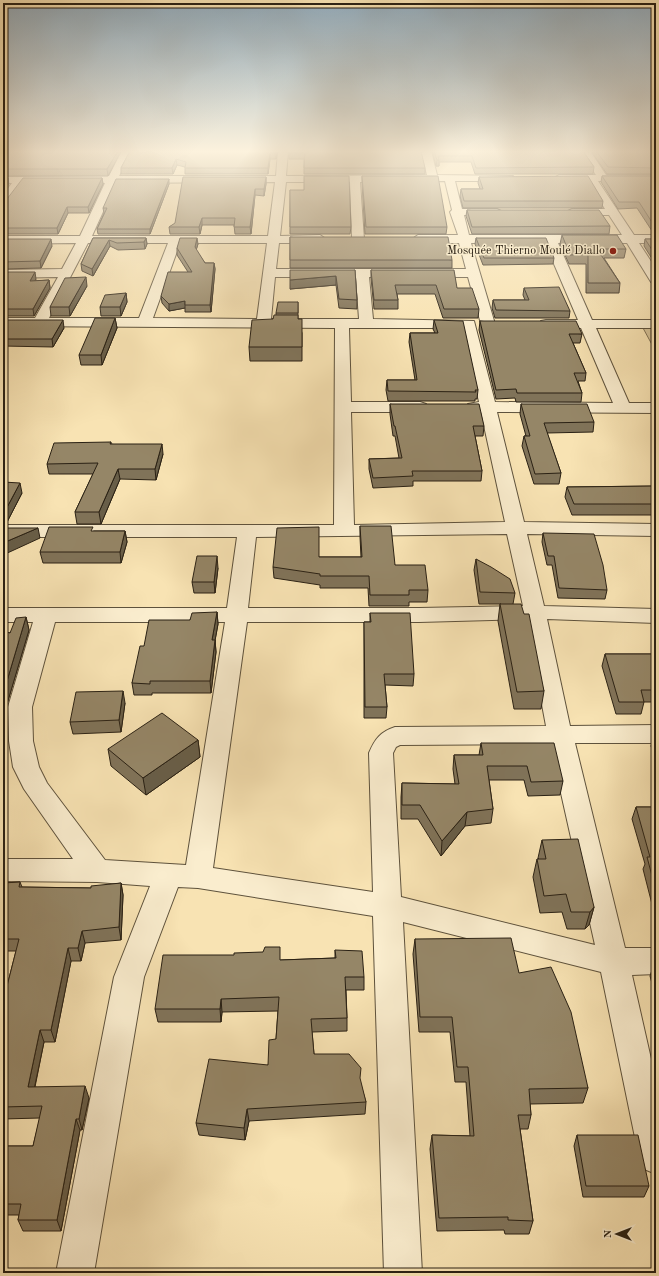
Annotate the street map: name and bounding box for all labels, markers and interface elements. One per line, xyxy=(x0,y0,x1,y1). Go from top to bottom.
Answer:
place label: Mosquée Thierno Moulé Diallo xyxy=(447,245,605,257)
marker: Mosquée Thierno Moulé Diallo xyxy=(608,246,618,256)
north arrow xyxy=(597,1214,637,1254)
text: N xyxy=(603,1229,614,1238)

